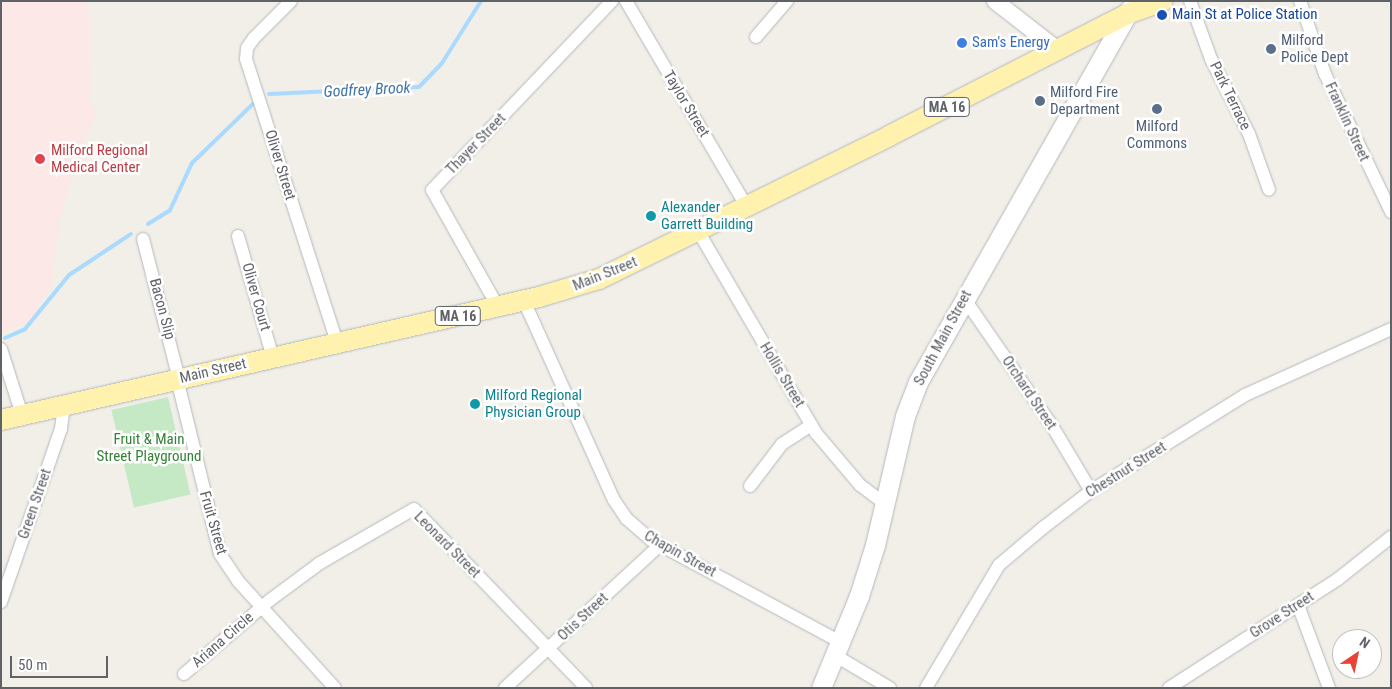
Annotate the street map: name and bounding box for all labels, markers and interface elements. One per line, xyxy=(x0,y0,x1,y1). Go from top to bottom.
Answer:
place label: Main St at Police Station xyxy=(1172,6,1318,24)
marker: Main St at Police Station xyxy=(1156,9,1168,21)
place label: Milford Police Dept xyxy=(1281,31,1348,66)
place label: Sam's Energy xyxy=(972,34,1050,52)
marker: Sam's Energy xyxy=(956,37,968,49)
marker: Milford Police Dept xyxy=(1265,43,1277,55)
street label: Park Terrace xyxy=(1206,59,1254,133)
street label: Taylor Street xyxy=(659,67,713,141)
water label: Godfrey Brook xyxy=(323,78,411,102)
street label: Franklin Street xyxy=(1321,80,1373,164)
place label: Milford Fire Department xyxy=(1050,83,1120,118)
road number: MA 16 xyxy=(923,95,971,118)
marker: Milford Fire Department xyxy=(1034,95,1046,107)
marker: Milford Commons xyxy=(1151,103,1163,115)
street label: Thayer Street xyxy=(442,110,510,178)
place label: Milford Commons xyxy=(1127,117,1187,152)
street label: Oliver Street xyxy=(261,128,299,202)
place label: Milford Regional Medical Center xyxy=(51,141,148,176)
marker: Milford Regional Medical Center xyxy=(33,152,47,166)
place label: Alexander Garrett Building xyxy=(661,198,753,233)
marker: Alexander Garrett Building xyxy=(645,210,657,222)
street label: Main Street xyxy=(570,253,640,295)
street label: Oliver Court xyxy=(238,261,274,333)
street label: Bacon Slip xyxy=(145,276,179,342)
street label: South Main Street xyxy=(910,287,976,389)
road number: MA 16 xyxy=(434,304,482,328)
street label: Hollis Street xyxy=(756,339,808,411)
street label: Orchard Street xyxy=(998,353,1060,433)
street label: Main Street xyxy=(178,355,248,387)
place label: Milford Regional Physician Group xyxy=(485,386,582,421)
marker: Milford Regional Physician Group xyxy=(469,398,481,410)
park label: Fruit & Main Street Playground xyxy=(97,430,201,465)
street label: Chestnut Street xyxy=(1082,438,1170,502)
street label: Green Street xyxy=(15,466,55,542)
street label: Fruit Street xyxy=(195,489,231,557)
street label: Leonard Street xyxy=(410,508,484,582)
street label: Chapin Street xyxy=(641,527,719,581)
street label: Grove Street xyxy=(1247,588,1317,642)
street label: Otis Street xyxy=(554,589,612,645)
street label: Ariana Circle xyxy=(189,608,257,672)
north arrow xyxy=(1332,629,1382,679)
text: N xyxy=(1357,633,1373,651)
scale bar xyxy=(12,646,110,678)
text: 50 m xyxy=(18,656,48,674)

